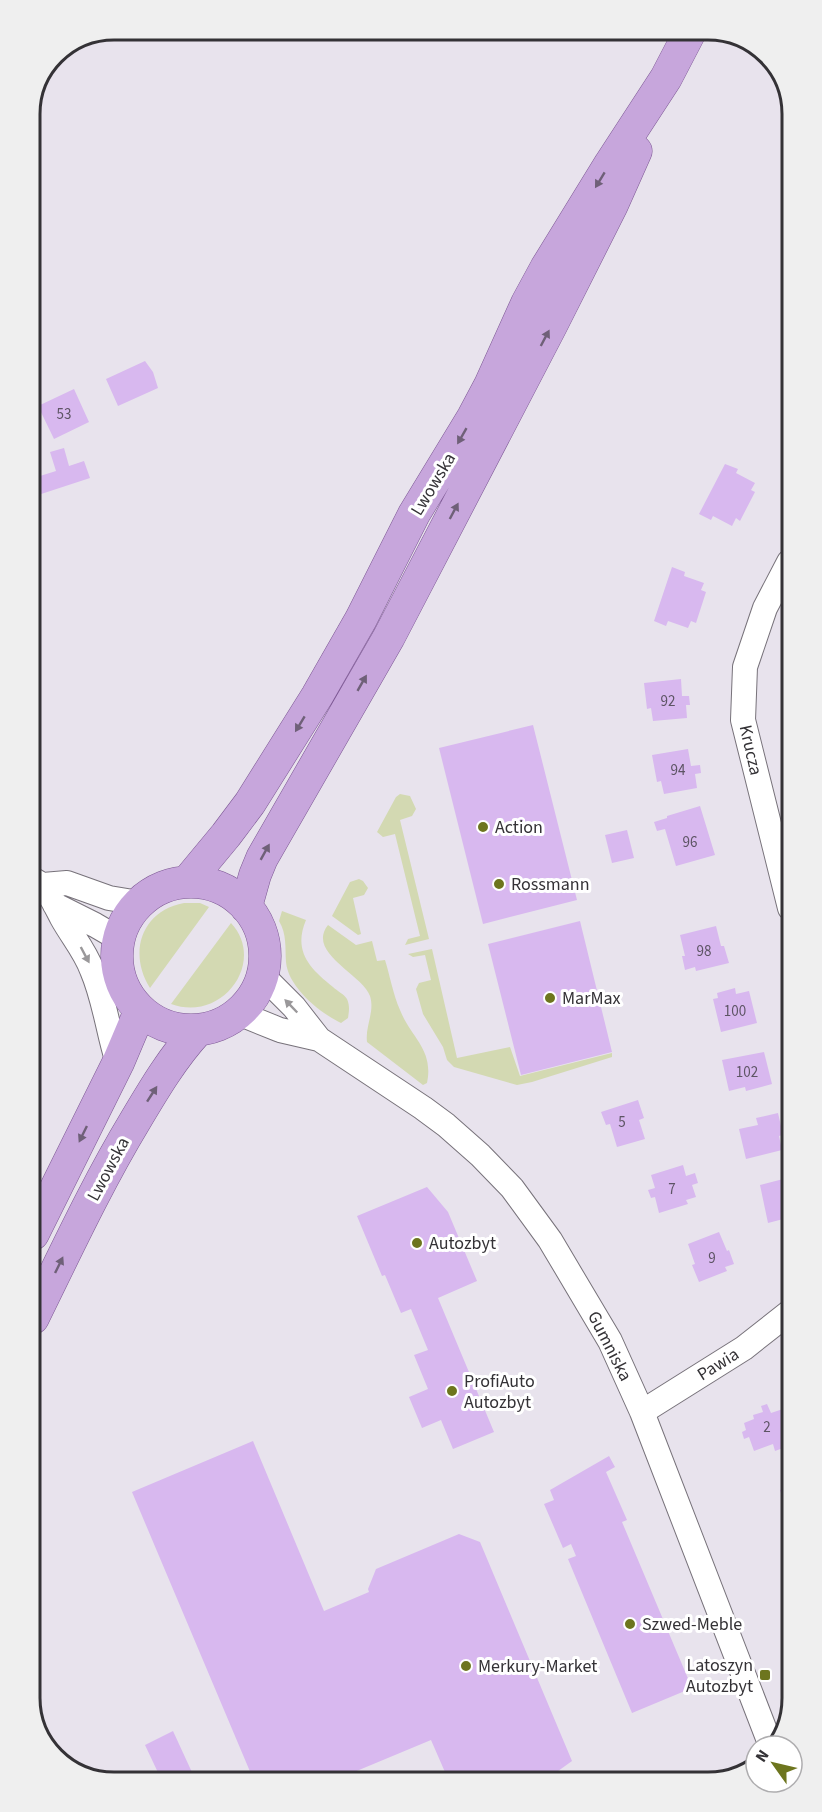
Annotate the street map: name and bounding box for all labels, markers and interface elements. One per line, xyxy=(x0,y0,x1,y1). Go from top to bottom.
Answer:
one-way arrow xyxy=(594,172,605,188)
one-way arrow xyxy=(540,330,549,347)
house number: 53 xyxy=(57,404,71,425)
one-way arrow xyxy=(456,428,467,444)
street label: Lwowska xyxy=(405,448,462,520)
one-way arrow xyxy=(449,503,459,520)
one-way arrow xyxy=(357,674,367,691)
house number: 92 xyxy=(661,691,675,712)
one-way arrow xyxy=(295,716,306,732)
street label: Krucza xyxy=(733,722,768,778)
house number: 94 xyxy=(671,760,686,781)
place label: Action xyxy=(495,815,543,840)
marker: Action xyxy=(476,820,490,834)
house number: 96 xyxy=(683,832,697,853)
one-way arrow xyxy=(260,844,270,861)
place label: Rossmann xyxy=(511,872,590,897)
marker: Rossmann xyxy=(492,877,506,891)
house number: 98 xyxy=(697,941,711,962)
one-way arrow xyxy=(80,946,90,963)
place label: MarMax xyxy=(562,986,621,1011)
marker: MarMax xyxy=(543,991,557,1005)
one-way arrow xyxy=(284,999,299,1013)
house number: 100 xyxy=(724,1001,746,1022)
house number: 102 xyxy=(736,1062,758,1083)
one-way arrow xyxy=(146,1085,157,1102)
house number: 5 xyxy=(618,1112,626,1133)
one-way arrow xyxy=(78,1125,88,1143)
street label: Lwowska xyxy=(81,1133,136,1206)
house number: 7 xyxy=(668,1179,676,1200)
place label: Autozbyt xyxy=(429,1231,496,1256)
marker: Autozbyt xyxy=(410,1236,424,1250)
house number: 9 xyxy=(708,1248,716,1269)
one-way arrow xyxy=(55,1257,64,1274)
street label: Gumniska xyxy=(581,1307,638,1386)
street label: Pawia xyxy=(693,1342,744,1387)
place label: ProfiAuto Autozbyt xyxy=(464,1369,535,1415)
marker: ProfiAuto Autozbyt xyxy=(445,1384,459,1398)
house number: 2 xyxy=(763,1417,771,1438)
place label: Szwed-Meble xyxy=(642,1612,742,1637)
marker: Szwed-Meble xyxy=(623,1617,637,1631)
place label: Latoszyn Autozbyt xyxy=(686,1653,753,1699)
place label: Merkury-Market xyxy=(478,1654,597,1679)
marker: Merkury-Market xyxy=(459,1659,473,1673)
marker: Latoszyn Autozbyt xyxy=(758,1668,772,1682)
north arrow xyxy=(744,1734,804,1794)
text: N xyxy=(750,1746,774,1767)

